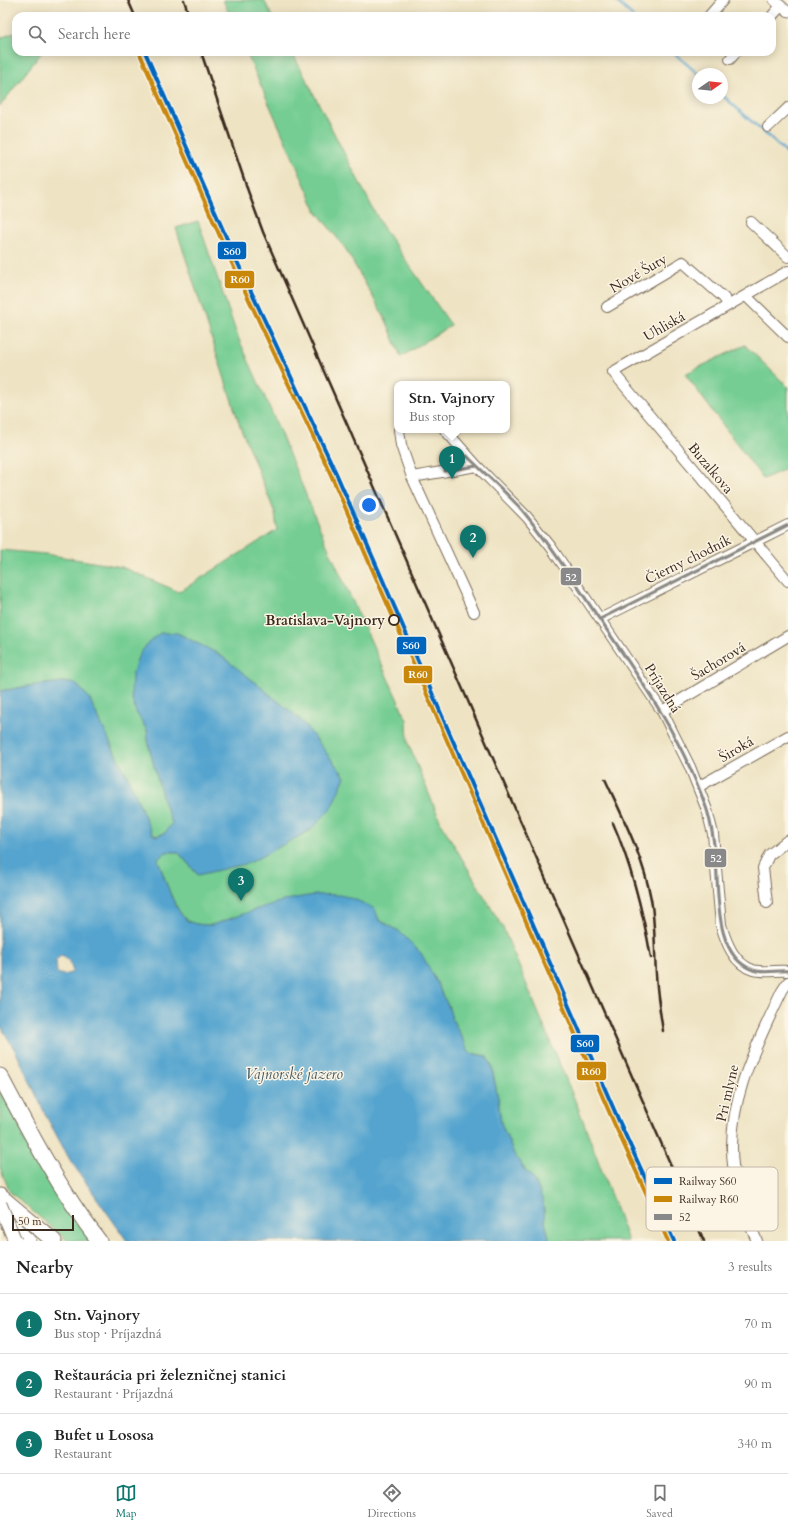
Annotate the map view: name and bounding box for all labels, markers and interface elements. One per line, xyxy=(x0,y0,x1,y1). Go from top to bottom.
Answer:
search box xyxy=(12,12,776,56)
icon: search xyxy=(26,23,48,45)
text: Search here xyxy=(58,24,131,44)
north arrow xyxy=(692,68,728,104)
line badge: S60 xyxy=(217,241,247,260)
text: S60 xyxy=(223,244,241,259)
street label: Nové Šuty xyxy=(606,249,671,297)
line badge: R60 xyxy=(224,270,255,289)
text: R60 xyxy=(230,272,250,287)
street label: Uhliská xyxy=(640,307,688,346)
popup xyxy=(394,381,510,433)
text: Stn. Vajnory xyxy=(409,388,495,408)
text: Bus stop xyxy=(409,408,455,426)
street label: Buzalkova xyxy=(684,439,738,498)
pin: 1 xyxy=(439,446,465,479)
your location xyxy=(359,495,379,515)
pin: 2 xyxy=(460,525,486,558)
street label: Čierny chodník xyxy=(642,530,735,589)
line badge: 52 xyxy=(560,567,582,586)
text: 52 xyxy=(565,570,577,585)
place label: Bratislava-Vajnory xyxy=(265,611,385,630)
marker: Bratislava-Vajnory xyxy=(388,614,400,626)
line badge: S60 xyxy=(396,636,427,655)
text: S60 xyxy=(402,638,420,653)
street label: Šachorová xyxy=(687,638,749,685)
street label: Príjazdná xyxy=(640,660,685,717)
line badge: R60 xyxy=(403,665,433,684)
text: R60 xyxy=(408,667,428,682)
street label: Široká xyxy=(715,732,757,767)
line badge: 52 xyxy=(704,848,727,868)
text: 52 xyxy=(710,851,722,866)
pin: 3 xyxy=(228,868,254,901)
line badge: S60 xyxy=(570,1034,600,1053)
text: S60 xyxy=(576,1036,594,1051)
line badge: R60 xyxy=(576,1061,607,1081)
street label: Pri mlyne xyxy=(712,1063,743,1124)
water label: Vajnorské jazero xyxy=(245,1064,343,1084)
text: R60 xyxy=(581,1064,601,1079)
legend xyxy=(646,1167,778,1231)
text: Railway S60 xyxy=(679,1174,737,1189)
text: Railway R60 xyxy=(679,1192,739,1207)
text: 52 xyxy=(679,1210,691,1225)
scale bar xyxy=(12,1213,74,1232)
text: 50 m xyxy=(18,1214,42,1229)
text: Nearby xyxy=(16,1256,73,1279)
text: 3 results xyxy=(728,1258,772,1276)
text: Stn. Vajnory xyxy=(54,1305,140,1325)
text: 1 xyxy=(26,1315,32,1333)
text: 70 m xyxy=(744,1315,772,1333)
text: Bus stop · Príjazdná xyxy=(54,1325,162,1343)
text: Reštaurácia pri železničnej stanici xyxy=(54,1365,286,1385)
text: 2 xyxy=(26,1375,32,1393)
text: 90 m xyxy=(744,1375,772,1393)
text: Restaurant · Príjazdná xyxy=(54,1385,173,1403)
text: Bufet u Lososa xyxy=(54,1425,154,1445)
text: 3 xyxy=(26,1435,32,1453)
text: 340 m xyxy=(738,1435,772,1453)
text: Restaurant xyxy=(54,1445,112,1463)
tab: Map xyxy=(115,1482,137,1521)
tab: Directions xyxy=(367,1482,416,1521)
tab: Saved xyxy=(646,1482,673,1521)

